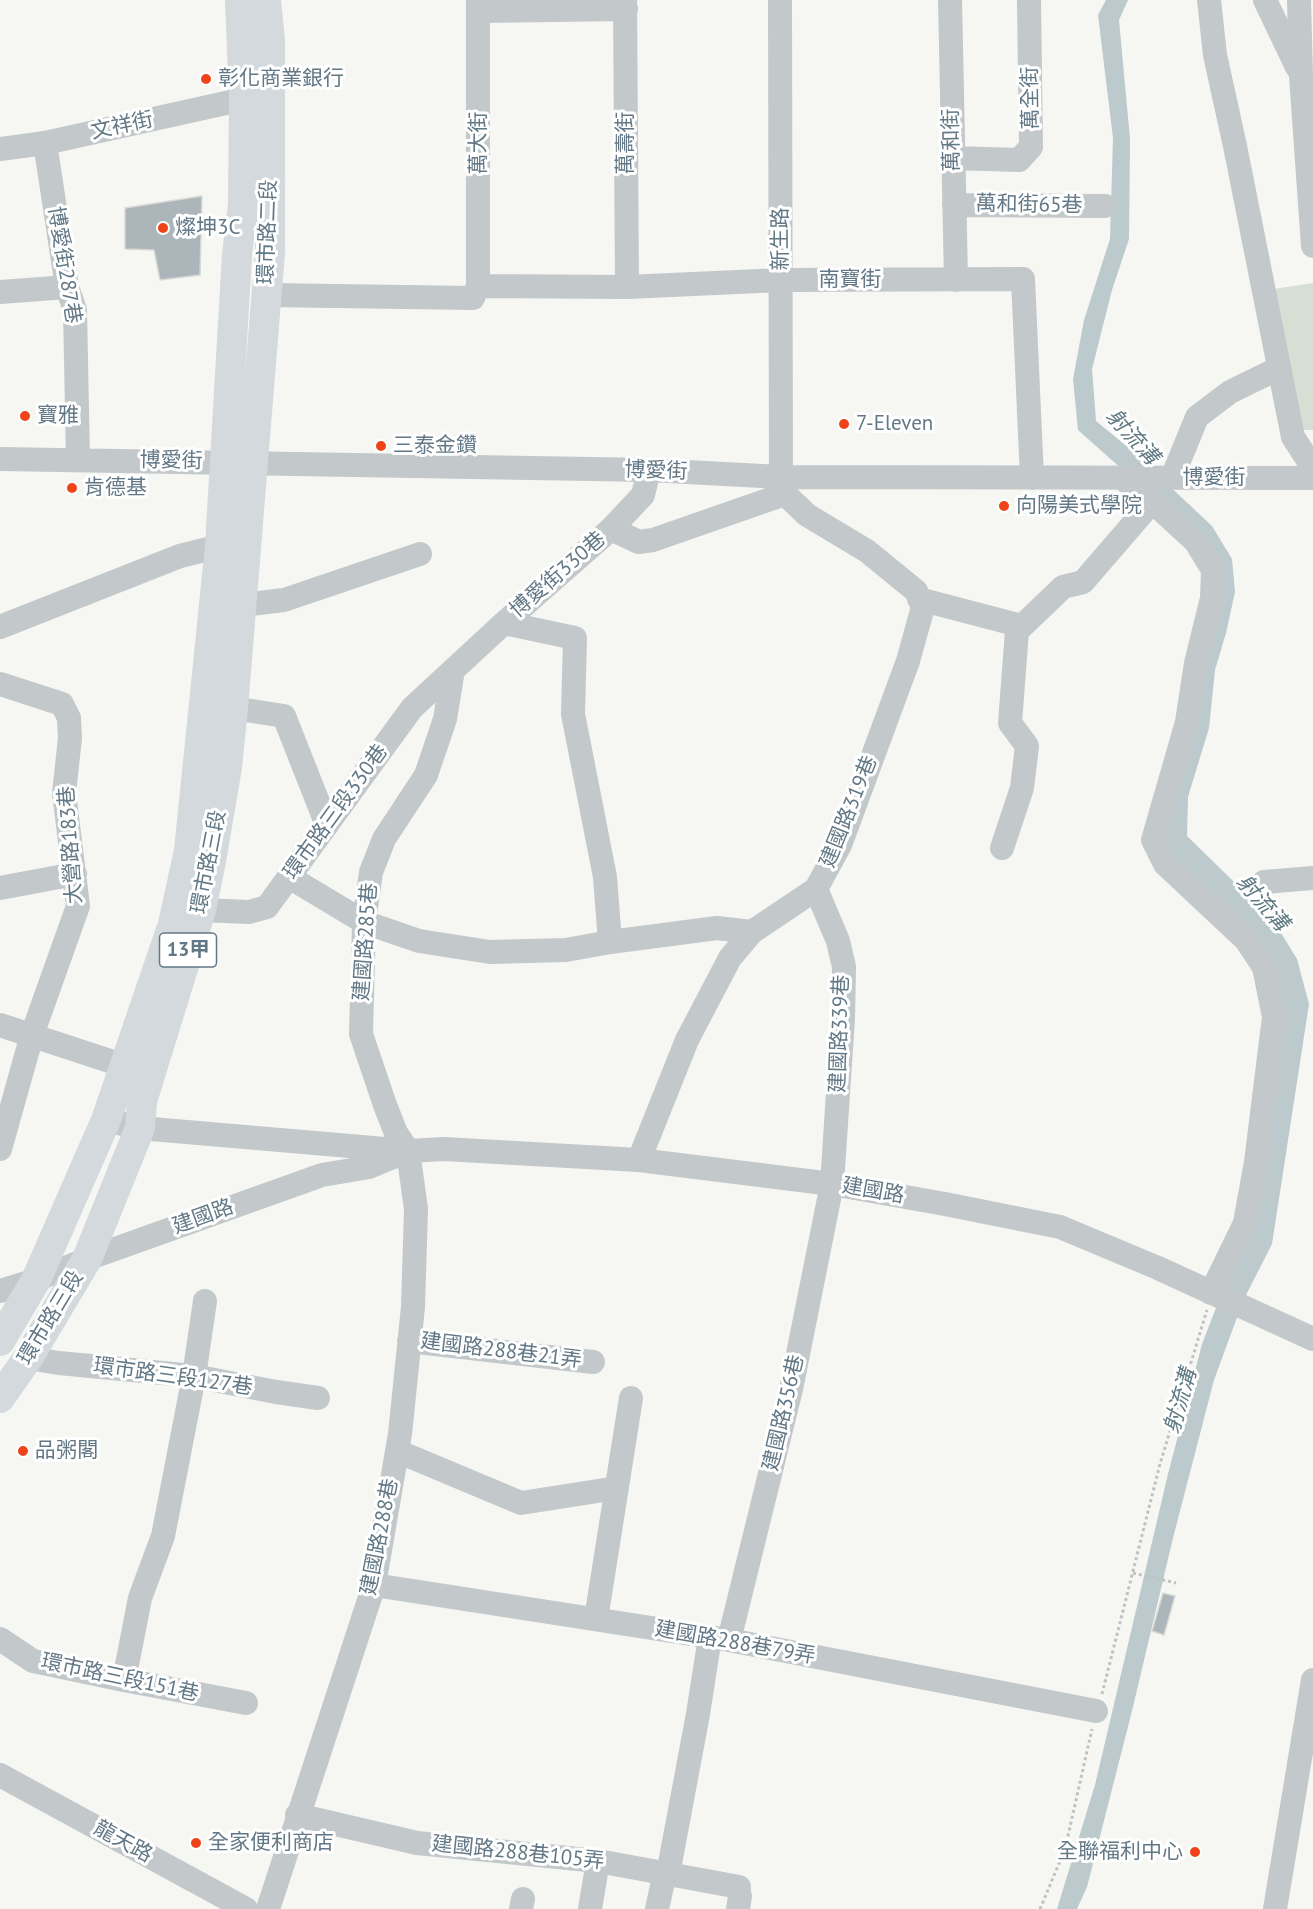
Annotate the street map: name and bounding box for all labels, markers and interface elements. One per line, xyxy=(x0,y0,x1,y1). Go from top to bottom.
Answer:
place label: 彰化商業銀行 xyxy=(218,66,344,92)
street label: 萬全街 xyxy=(1018,66,1044,130)
marker: 彰化商業銀行 xyxy=(199,72,213,86)
street label: 文祥街 xyxy=(89,107,155,145)
street label: 萬和街 xyxy=(939,108,965,172)
street label: 萬大街 xyxy=(466,112,492,174)
street label: 萬壽街 xyxy=(613,112,639,174)
street label: 環市路二段 xyxy=(254,179,282,285)
street label: 萬和街65巷 xyxy=(975,191,1083,219)
street label: 博愛街287巷 xyxy=(42,205,86,325)
street label: 新生路 xyxy=(768,208,794,270)
place label: 燦坤3C xyxy=(175,215,240,241)
marker: 燦坤3C xyxy=(156,221,170,235)
street label: 南寶街 xyxy=(819,267,881,293)
place label: 寶雅 xyxy=(37,403,79,429)
water label: 射流溝 xyxy=(1100,404,1164,470)
marker: 寶雅 xyxy=(18,409,32,423)
place label: 7-Eleven xyxy=(856,411,933,437)
marker: 7-Eleven xyxy=(837,417,851,431)
place label: 三泰金鑽 xyxy=(393,433,477,459)
marker: 三泰金鑽 xyxy=(374,439,388,453)
street label: 博愛街 xyxy=(139,448,203,474)
street label: 博愛街 xyxy=(624,457,688,485)
street label: 博愛街 xyxy=(1183,465,1245,491)
place label: 肯德基 xyxy=(84,475,147,501)
marker: 肯德基 xyxy=(65,481,79,495)
place label: 向陽美式學院 xyxy=(1016,493,1142,519)
marker: 向陽美式學院 xyxy=(997,499,1011,513)
street label: 博愛街330巷 xyxy=(505,527,611,623)
street label: 環市路三段330巷 xyxy=(279,740,393,884)
street label: 建國路319巷 xyxy=(815,752,883,872)
street label: 大營路183巷 xyxy=(54,785,88,905)
street label: 環市路三段 xyxy=(187,808,231,916)
water label: 射流溝 xyxy=(1230,869,1294,937)
street label: 建國路285巷 xyxy=(349,882,383,1002)
road number: 13甲 xyxy=(160,933,216,967)
street label: 建國路339巷 xyxy=(825,974,855,1094)
street label: 建國路 xyxy=(840,1173,906,1209)
street label: 建國路 xyxy=(169,1194,237,1240)
street label: 環市路三段 xyxy=(13,1267,89,1369)
street label: 建國路288巷21弄 xyxy=(419,1329,583,1373)
street label: 環市路三段127巷 xyxy=(92,1353,254,1401)
street label: 建國路356巷 xyxy=(758,1353,810,1473)
water label: 射流溝 xyxy=(1159,1366,1203,1436)
place label: 品粥閣 xyxy=(35,1438,98,1464)
marker: 品粥閣 xyxy=(16,1444,30,1458)
street label: 建國路288巷 xyxy=(356,1477,404,1597)
street label: 建國路288巷79弄 xyxy=(653,1617,817,1669)
street label: 環市路三段151巷 xyxy=(39,1649,201,1707)
street label: 龍天路 xyxy=(89,1816,157,1868)
place label: 全家便利商店 xyxy=(208,1830,334,1856)
street label: 建國路288巷105弄 xyxy=(430,1831,606,1875)
marker: 全家便利商店 xyxy=(189,1836,203,1850)
place label: 全聯福利中心 xyxy=(1057,1839,1183,1865)
marker: 全聯福利中心 xyxy=(1188,1845,1202,1859)

